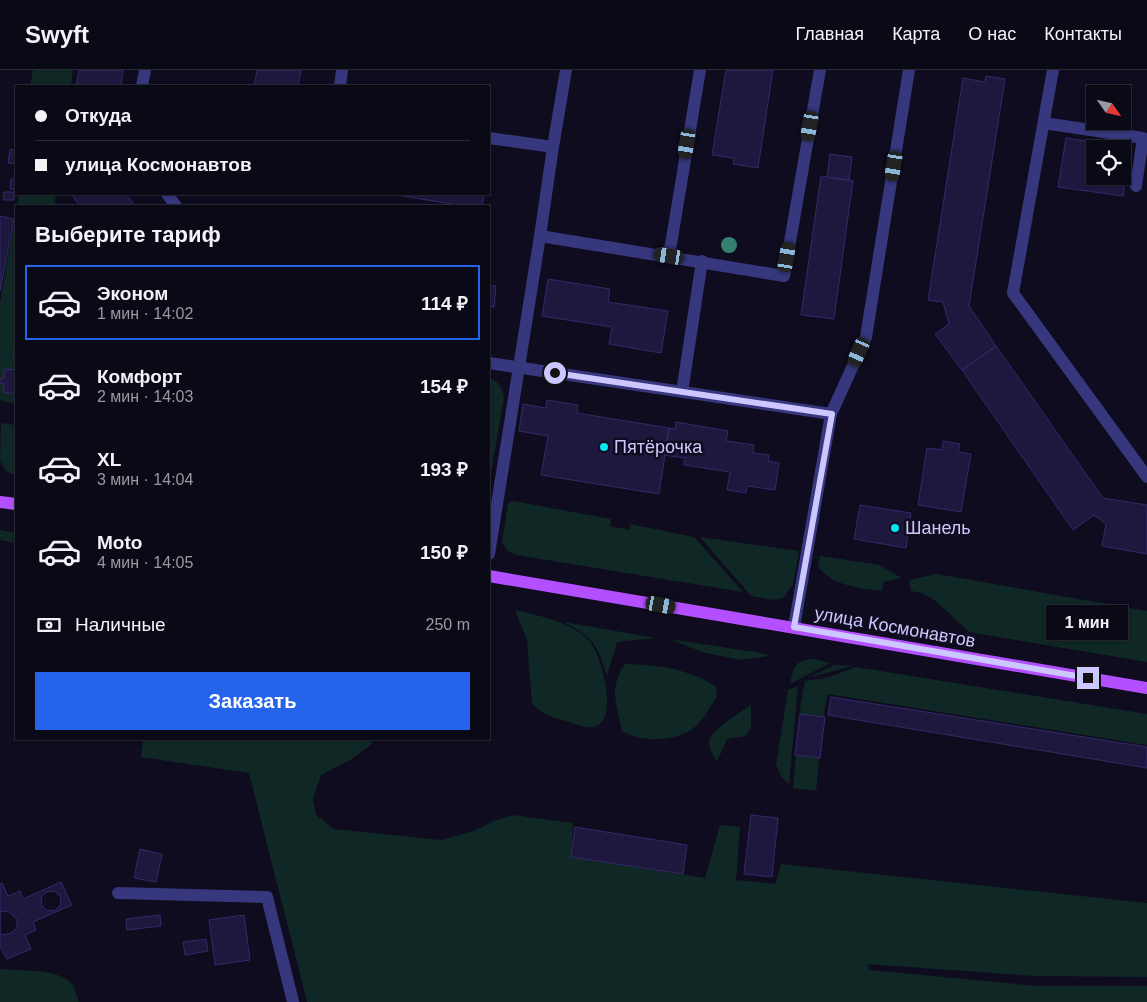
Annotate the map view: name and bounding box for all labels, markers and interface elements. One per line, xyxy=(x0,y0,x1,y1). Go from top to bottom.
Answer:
text: Swyft xyxy=(25,21,89,48)
text: Главная xyxy=(796,24,864,44)
text: Карта xyxy=(892,24,940,44)
text: О нас xyxy=(968,24,1016,44)
text: Контакты xyxy=(1044,24,1122,44)
north arrow xyxy=(1086,85,1131,130)
map controls xyxy=(1086,85,1131,185)
text: Откуда xyxy=(65,105,131,126)
car xyxy=(800,110,819,142)
car xyxy=(677,128,696,160)
button: locate xyxy=(1086,140,1131,185)
car xyxy=(884,150,903,182)
text: улица Космонавтов xyxy=(65,154,252,175)
text: Выберите тариф xyxy=(35,222,221,247)
car xyxy=(777,241,796,273)
car xyxy=(653,246,684,266)
icon: car xyxy=(37,280,82,325)
text: Эконом xyxy=(97,283,168,304)
text: 114 ₽ xyxy=(421,293,468,314)
text: 1 мин · 14:02 xyxy=(97,305,193,322)
car xyxy=(846,335,871,369)
route start xyxy=(544,362,566,384)
icon: car xyxy=(37,363,82,408)
text: Комфорт xyxy=(97,366,182,387)
text: 154 ₽ xyxy=(420,376,468,397)
text: 2 мин · 14:03 xyxy=(97,388,193,405)
place label: Пятёрочка xyxy=(614,437,703,457)
marker: Пятёрочка xyxy=(598,441,610,453)
icon: car xyxy=(37,446,82,491)
text: XL xyxy=(97,449,121,470)
text: 193 ₽ xyxy=(420,459,468,480)
text: 3 мин · 14:04 xyxy=(97,471,193,488)
place label: Шанель xyxy=(905,518,971,538)
marker: Шанель xyxy=(889,522,901,534)
icon: car xyxy=(37,529,82,574)
text: Moto xyxy=(97,532,142,553)
text: 150 ₽ xyxy=(420,542,468,563)
text: 4 мин · 14:05 xyxy=(97,554,193,571)
car xyxy=(644,595,677,615)
street label: улица Космонавтов xyxy=(813,603,977,651)
callout: 1 мин xyxy=(1047,606,1129,640)
icon: cash xyxy=(35,611,63,639)
text: Наличные xyxy=(75,614,166,635)
text: 1 мин xyxy=(1065,614,1109,631)
text: 250 m xyxy=(426,616,470,633)
route end xyxy=(1077,667,1099,689)
button: Заказать xyxy=(35,672,470,730)

